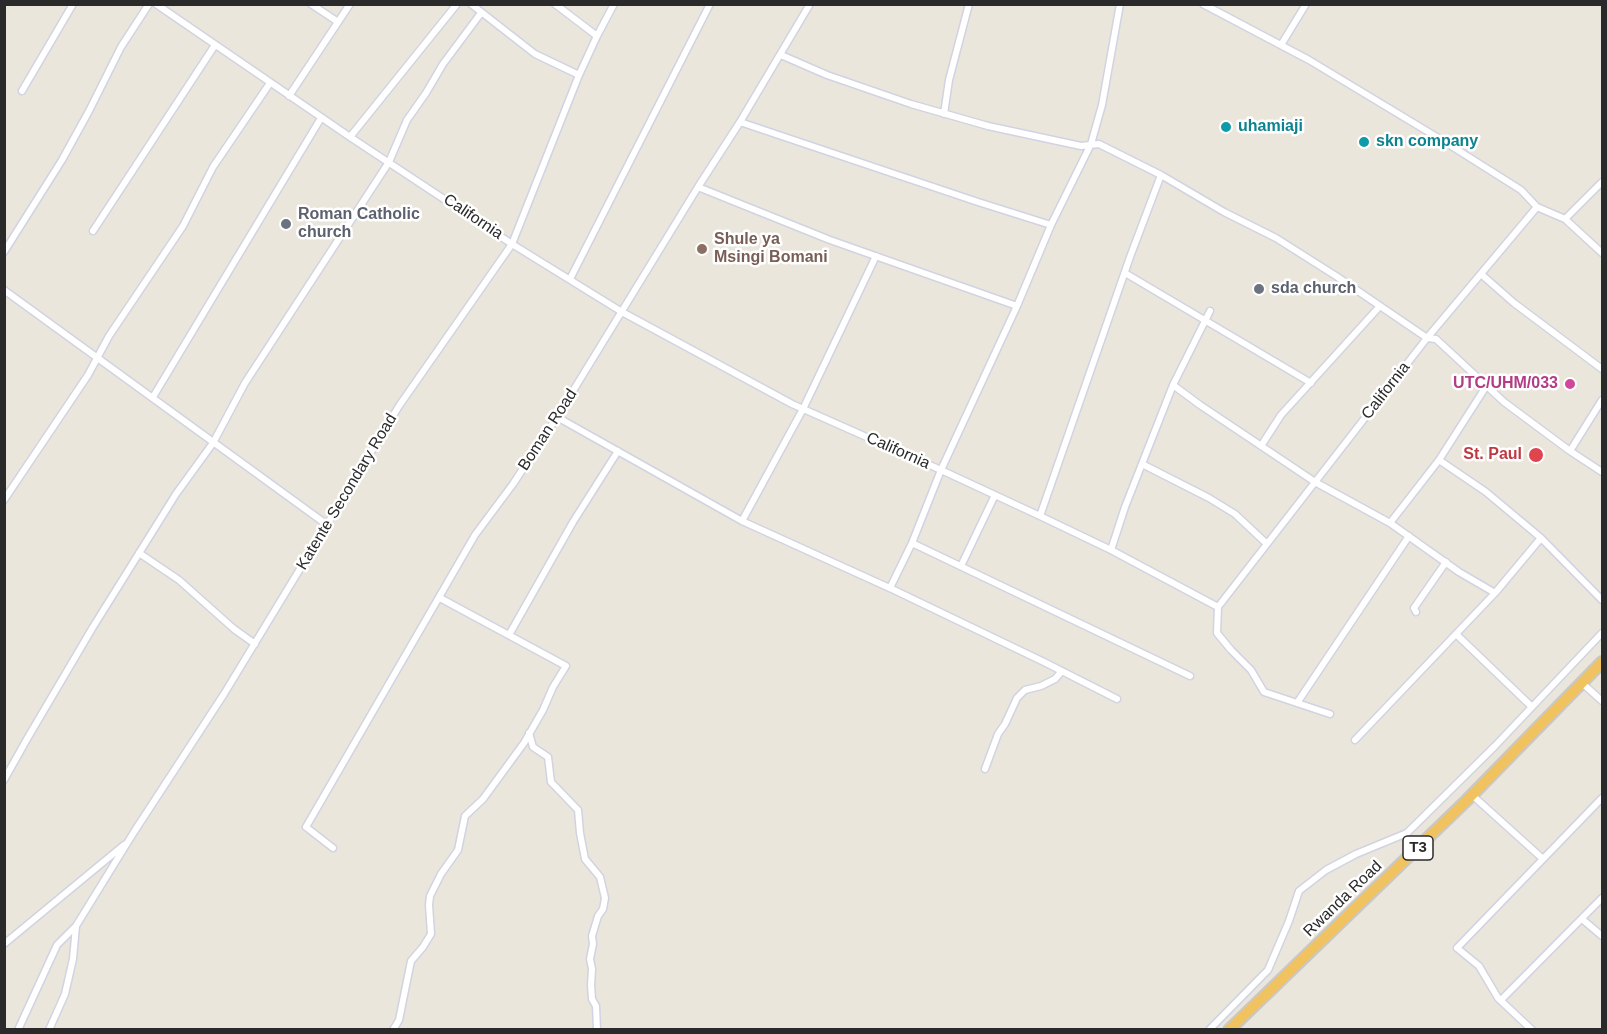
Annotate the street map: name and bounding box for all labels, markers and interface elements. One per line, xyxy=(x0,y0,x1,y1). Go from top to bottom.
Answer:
place label: uhamiaji xyxy=(1238,117,1303,137)
marker: uhamiaji xyxy=(1219,120,1233,134)
place label: skn company xyxy=(1376,132,1478,152)
marker: skn company xyxy=(1357,135,1371,149)
street label: California xyxy=(440,190,506,244)
place label: Roman Catholic church xyxy=(298,205,420,243)
marker: Roman Catholic church xyxy=(279,217,293,231)
place label: Shule ya Msingi Bomani xyxy=(714,230,828,268)
marker: Shule ya Msingi Bomani xyxy=(695,242,709,256)
place label: sda church xyxy=(1271,279,1356,299)
marker: sda church xyxy=(1252,282,1266,296)
street label: California xyxy=(1358,358,1414,424)
place label: UTC/UHM/033 xyxy=(1453,374,1558,394)
marker: UTC/UHM/033 xyxy=(1563,377,1577,391)
street label: Boman Road xyxy=(515,386,581,474)
street label: Katente Secondary Road xyxy=(293,410,401,574)
street label: California xyxy=(863,428,933,474)
place label: St. Paul xyxy=(1463,445,1522,465)
marker: St. Paul xyxy=(1527,446,1545,464)
road number: T3 xyxy=(1403,836,1433,860)
street label: Rwanda Road xyxy=(1300,857,1386,941)

